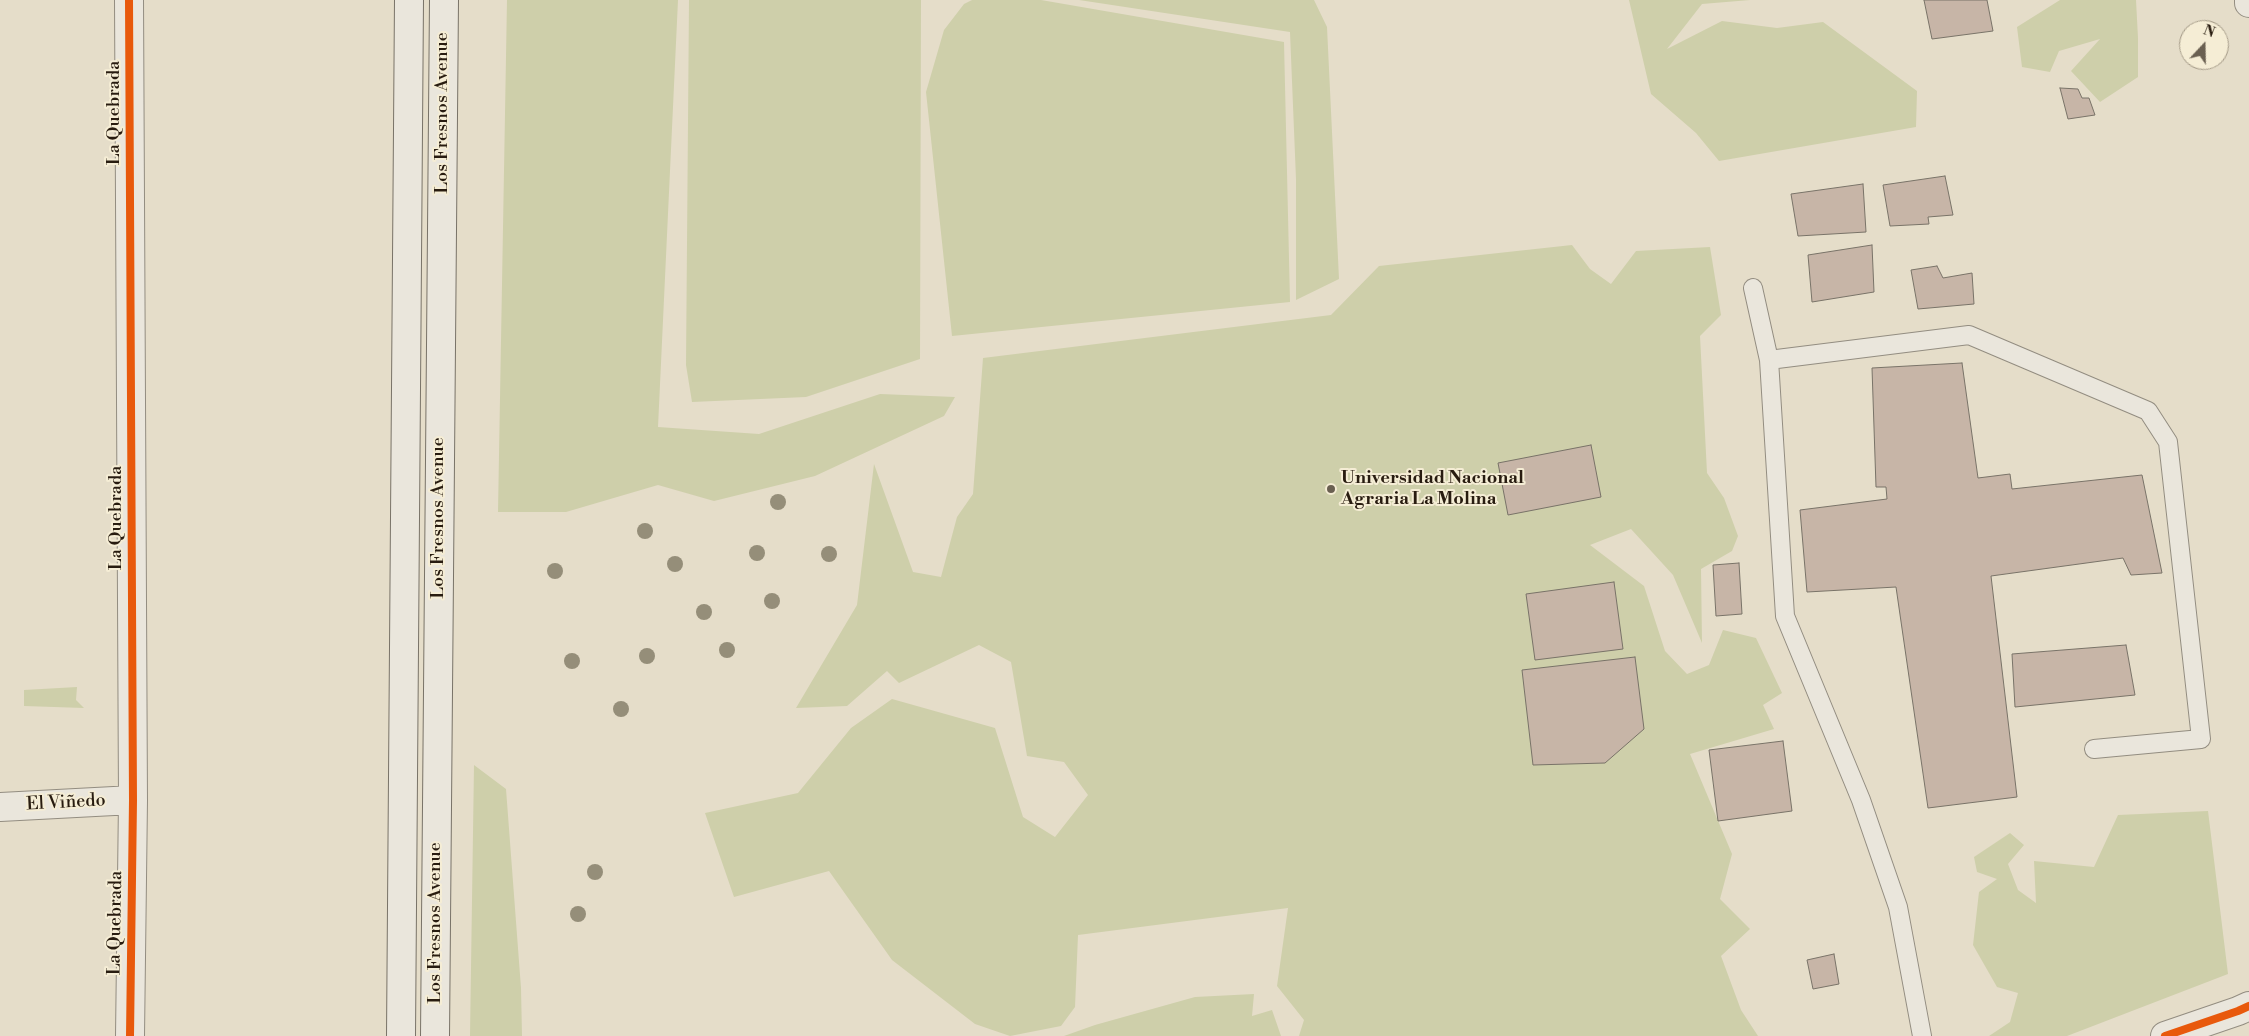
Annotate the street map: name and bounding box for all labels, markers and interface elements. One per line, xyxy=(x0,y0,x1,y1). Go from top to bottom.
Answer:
north arrow xyxy=(2179,20,2229,70)
text: N xyxy=(2201,22,2217,42)
street label: Los Fresnos Avenue xyxy=(432,32,454,194)
street label: La Quebrada xyxy=(104,61,126,165)
street label: Los Fresnos Avenue xyxy=(428,437,450,599)
street label: La Quebrada xyxy=(106,466,128,570)
place label: Universidad Nacional Agraria La Molina xyxy=(1341,468,1524,510)
marker: Universidad Nacional Agraria La Molina xyxy=(1325,483,1337,495)
street label: El Viñedo xyxy=(26,790,106,816)
street label: Los Fresnos Avenue xyxy=(425,842,447,1004)
street label: La Quebrada xyxy=(104,871,128,975)

